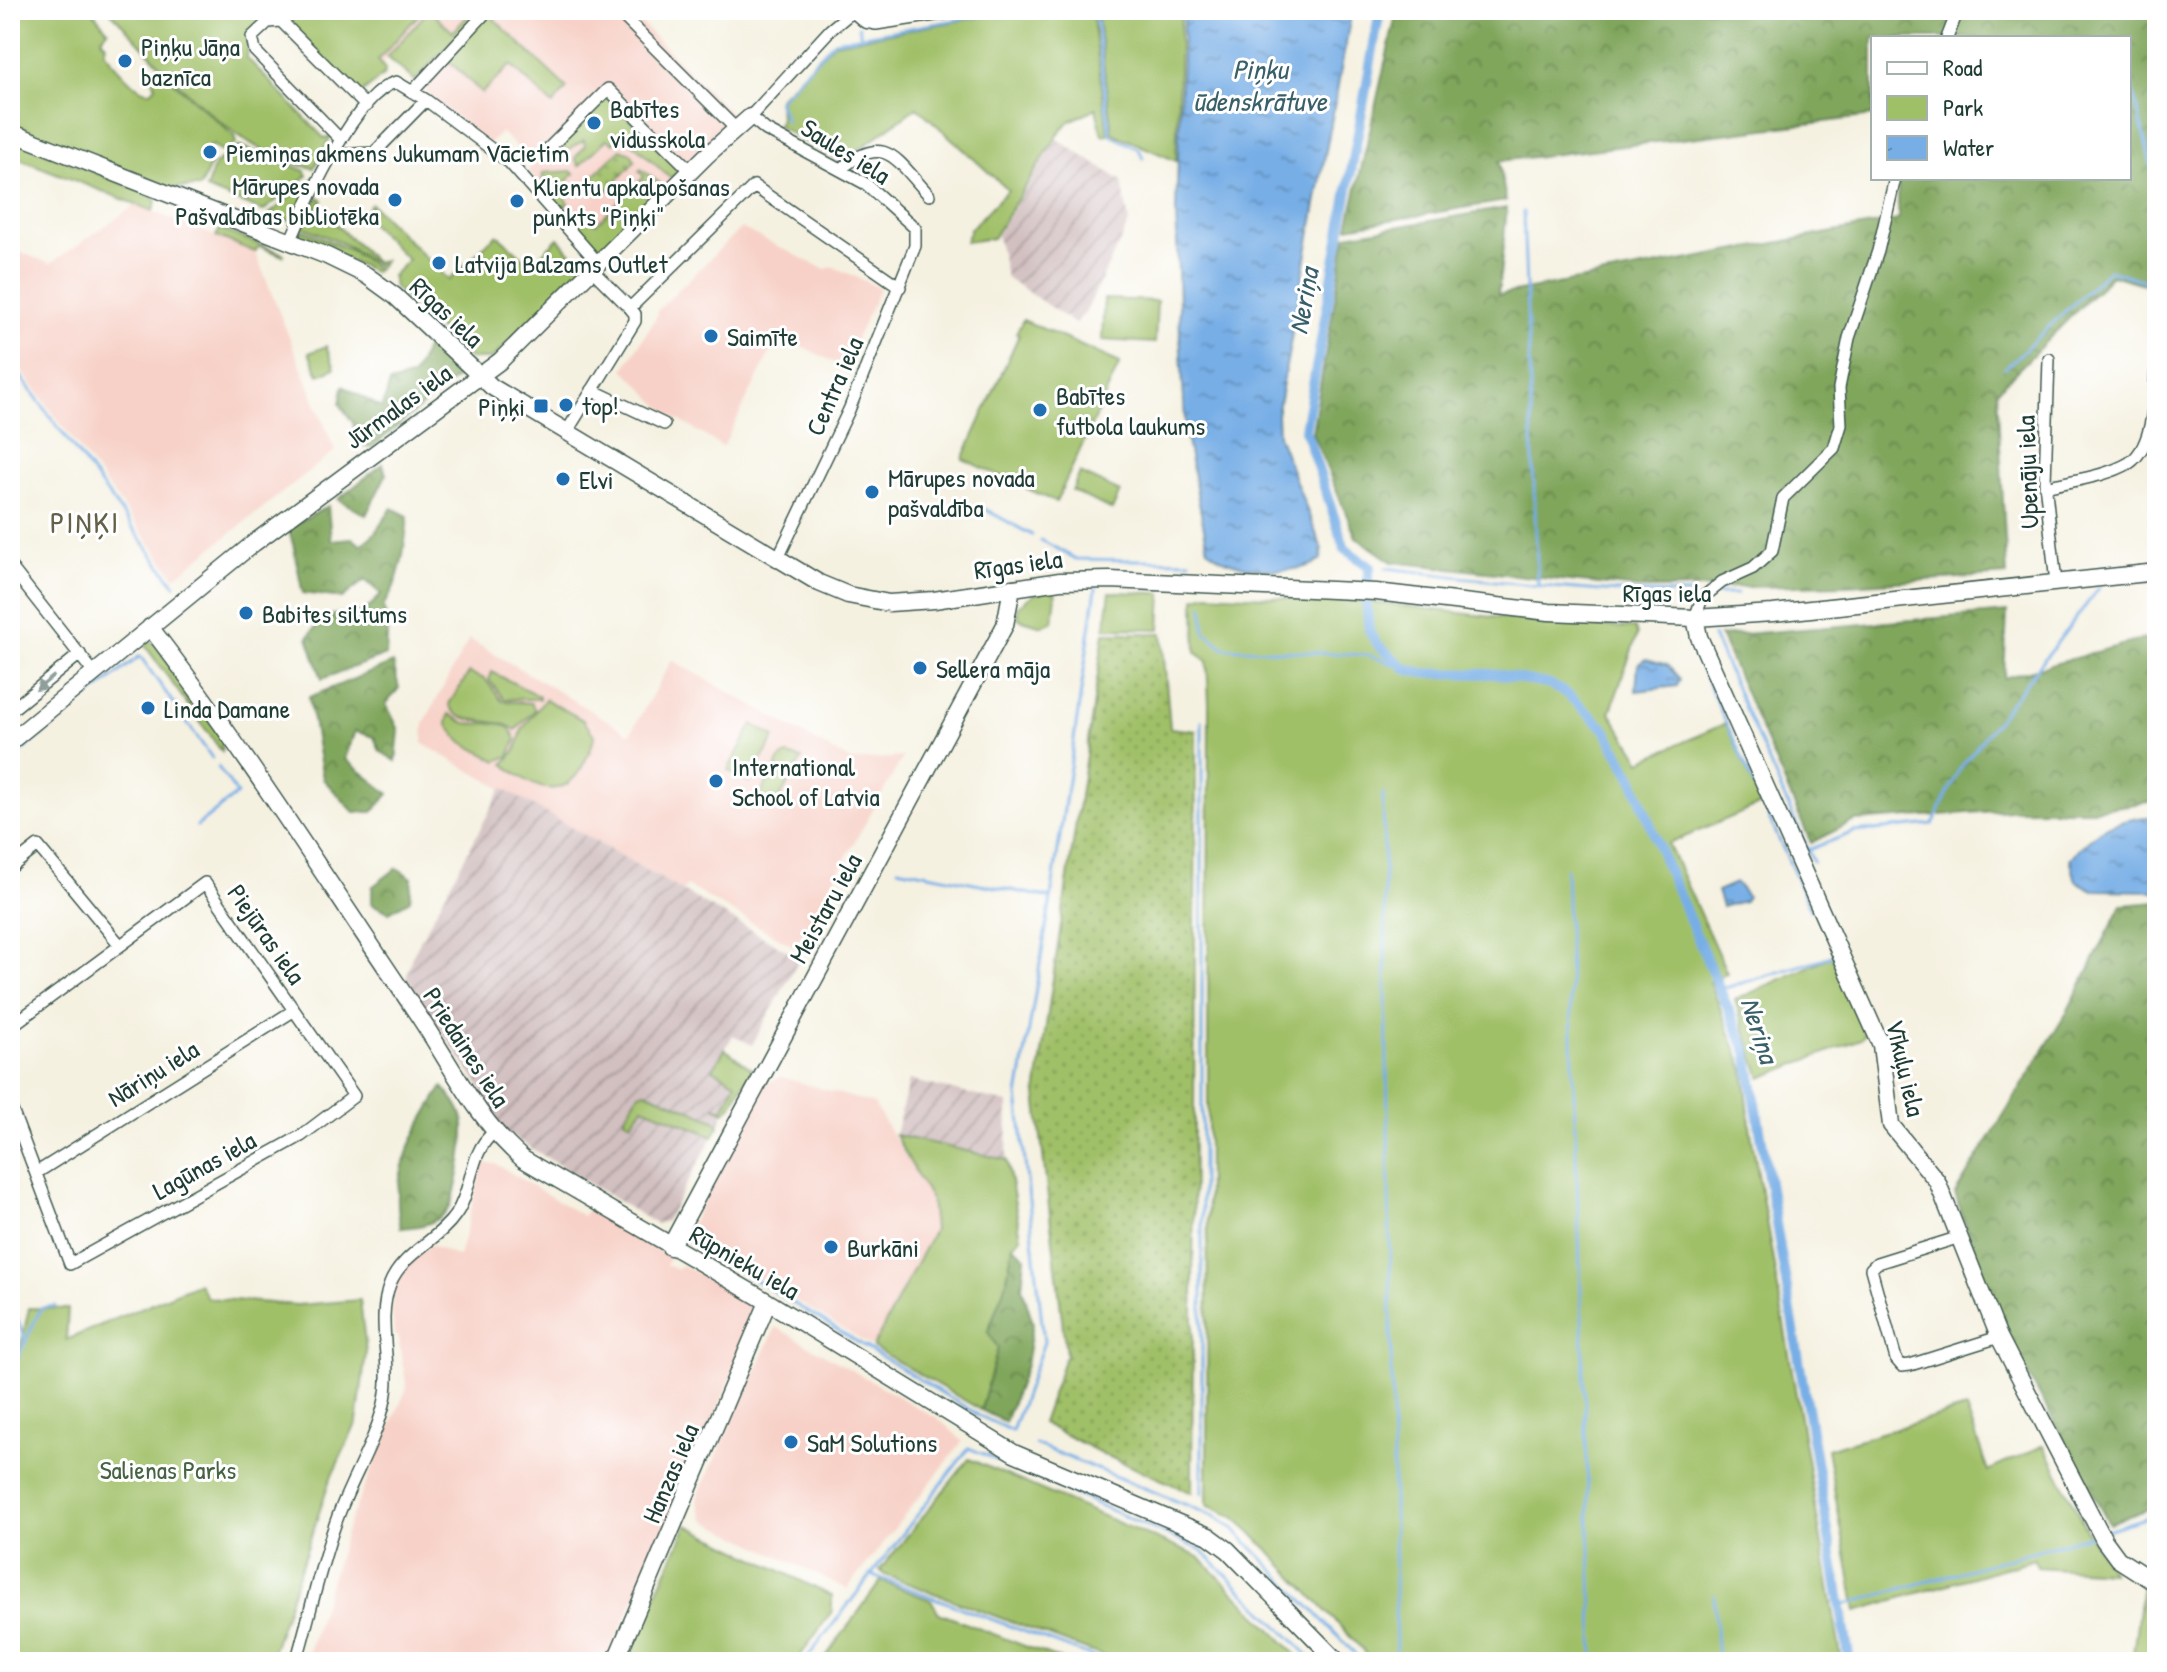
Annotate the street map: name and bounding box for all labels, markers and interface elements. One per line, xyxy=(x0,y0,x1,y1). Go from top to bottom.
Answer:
place label: Piņķu Jāņa baznīca xyxy=(141,29,240,94)
legend xyxy=(1871,36,2131,180)
water label: Piņķu ūdenskrātuve xyxy=(1193,50,1328,120)
text: Road xyxy=(1943,51,1982,83)
marker: Piņķu Jāņa baznīca xyxy=(116,52,134,70)
place label: Babītes vidusskola xyxy=(610,91,705,156)
text: Park xyxy=(1943,91,1983,123)
street label: Saules iela xyxy=(795,110,897,192)
marker: Babītes vidusskola xyxy=(585,114,603,132)
text: Water xyxy=(1943,131,1994,163)
place label: Piemiņas akmens Jukumam Vācietim xyxy=(226,135,569,170)
marker: Piemiņas akmens Jukumam Vācietim xyxy=(201,143,219,161)
place label: Mārupes novada Pašvaldības bibliotēka xyxy=(175,168,379,233)
place label: Klientu apkalpošanas punkts "Piņķi" xyxy=(533,169,730,234)
marker: Mārupes novada Pašvaldības bibliotēka xyxy=(386,191,404,209)
marker: Klientu apkalpošanas punkts "Piņķi" xyxy=(508,192,526,210)
place label: Latvija Balzams Outlet xyxy=(455,246,669,281)
marker: Latvija Balzams Outlet xyxy=(430,254,448,272)
water label: Neriņa xyxy=(1278,262,1328,337)
street label: Rīgas iela xyxy=(403,269,491,355)
place label: Saimīte xyxy=(727,319,798,354)
marker: Saimīte xyxy=(702,327,720,345)
street label: Centra iela xyxy=(797,331,871,441)
street label: Jūrmalas iela xyxy=(337,355,459,457)
place label: Babītes futbola laukums xyxy=(1056,378,1205,443)
place label: top! xyxy=(582,388,619,423)
place label: Piņķi xyxy=(478,389,525,424)
marker: top! xyxy=(557,396,575,414)
marker: Piņķi xyxy=(532,397,550,415)
marker: Babītes futbola laukums xyxy=(1031,401,1049,419)
street label: Upenāju iela xyxy=(2008,415,2046,529)
place label: Mārupes novada pašvaldība xyxy=(888,460,1035,525)
place label: Elvi xyxy=(579,462,614,497)
marker: Elvi xyxy=(554,470,572,488)
marker: Mārupes novada pašvaldība xyxy=(863,483,881,501)
district label: PIŅĶI xyxy=(50,502,120,542)
street label: Rīgas iela xyxy=(972,540,1064,588)
street label: Rīgas iela xyxy=(1623,575,1711,610)
place label: Babites siltums xyxy=(262,596,407,631)
marker: Babites siltums xyxy=(237,604,255,622)
place label: Sellera māja xyxy=(936,651,1050,686)
marker: Sellera māja xyxy=(911,659,929,677)
one-way arrow xyxy=(35,674,55,691)
place label: Linda Damane xyxy=(164,691,290,726)
marker: Linda Damane xyxy=(139,699,157,717)
place label: International School of Latvia xyxy=(732,749,880,814)
marker: International School of Latvia xyxy=(707,772,725,790)
street label: Meistaru iela xyxy=(780,847,870,969)
street label: Piejūras iela xyxy=(220,877,314,991)
street label: Priedaines iela xyxy=(415,980,519,1114)
water label: Neriņa xyxy=(1732,992,1789,1070)
street label: Vīkuļu iela xyxy=(1878,1016,1934,1120)
street label: Nāriņu iela xyxy=(101,1031,205,1115)
street label: Lagūnas iela xyxy=(146,1122,262,1208)
street label: Rūpnieku iela xyxy=(684,1216,806,1308)
place label: Burkāni xyxy=(847,1230,919,1265)
marker: Burkāni xyxy=(822,1238,840,1256)
street label: Hanzas iela xyxy=(633,1418,707,1528)
place label: SaM Solutions xyxy=(807,1425,937,1460)
marker: SaM Solutions xyxy=(782,1433,800,1451)
park label: Salienas Parks xyxy=(100,1452,236,1487)

